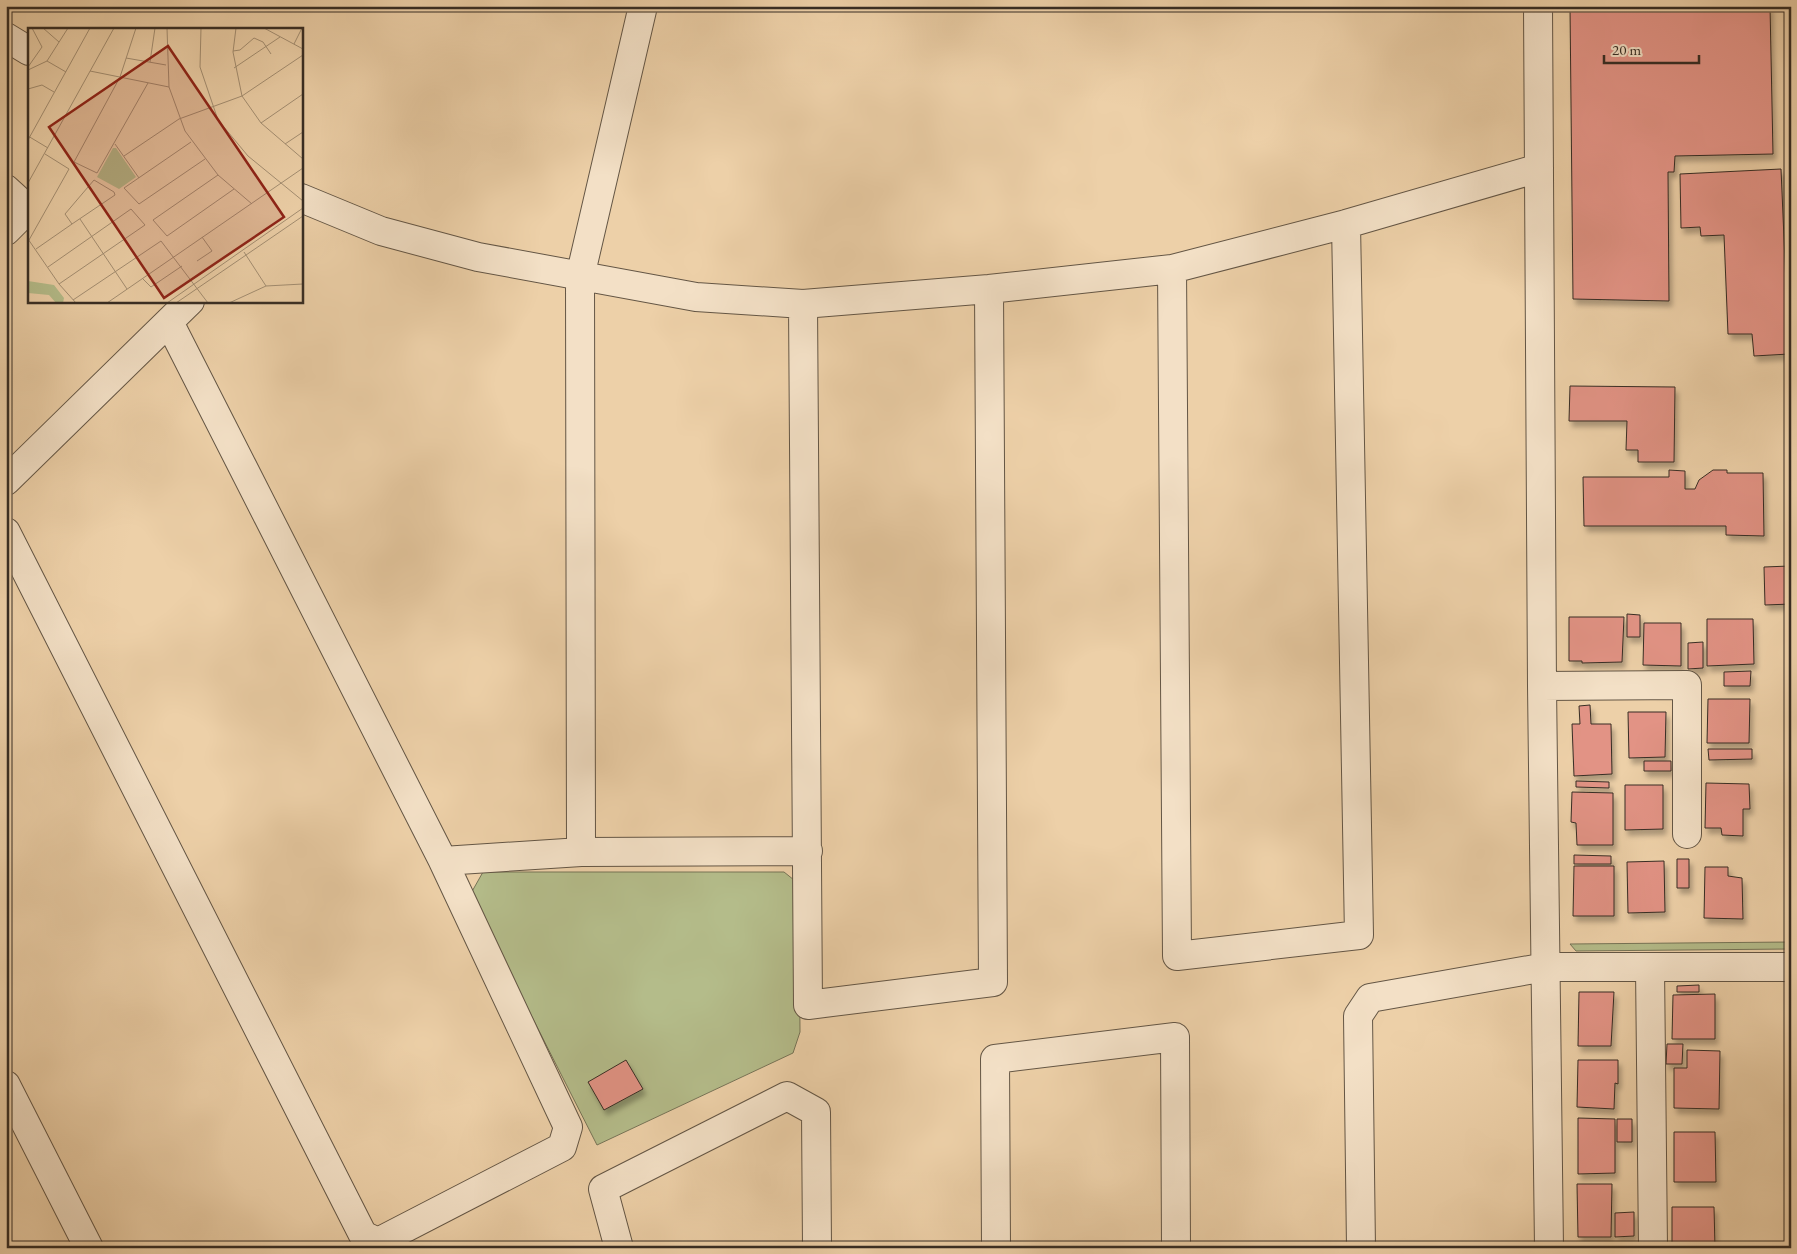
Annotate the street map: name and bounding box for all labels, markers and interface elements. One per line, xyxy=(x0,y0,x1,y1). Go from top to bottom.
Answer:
inset map xyxy=(28,28,302,302)
scale bar xyxy=(1604,32,1700,64)
text: 20 m xyxy=(1612,40,1641,59)

